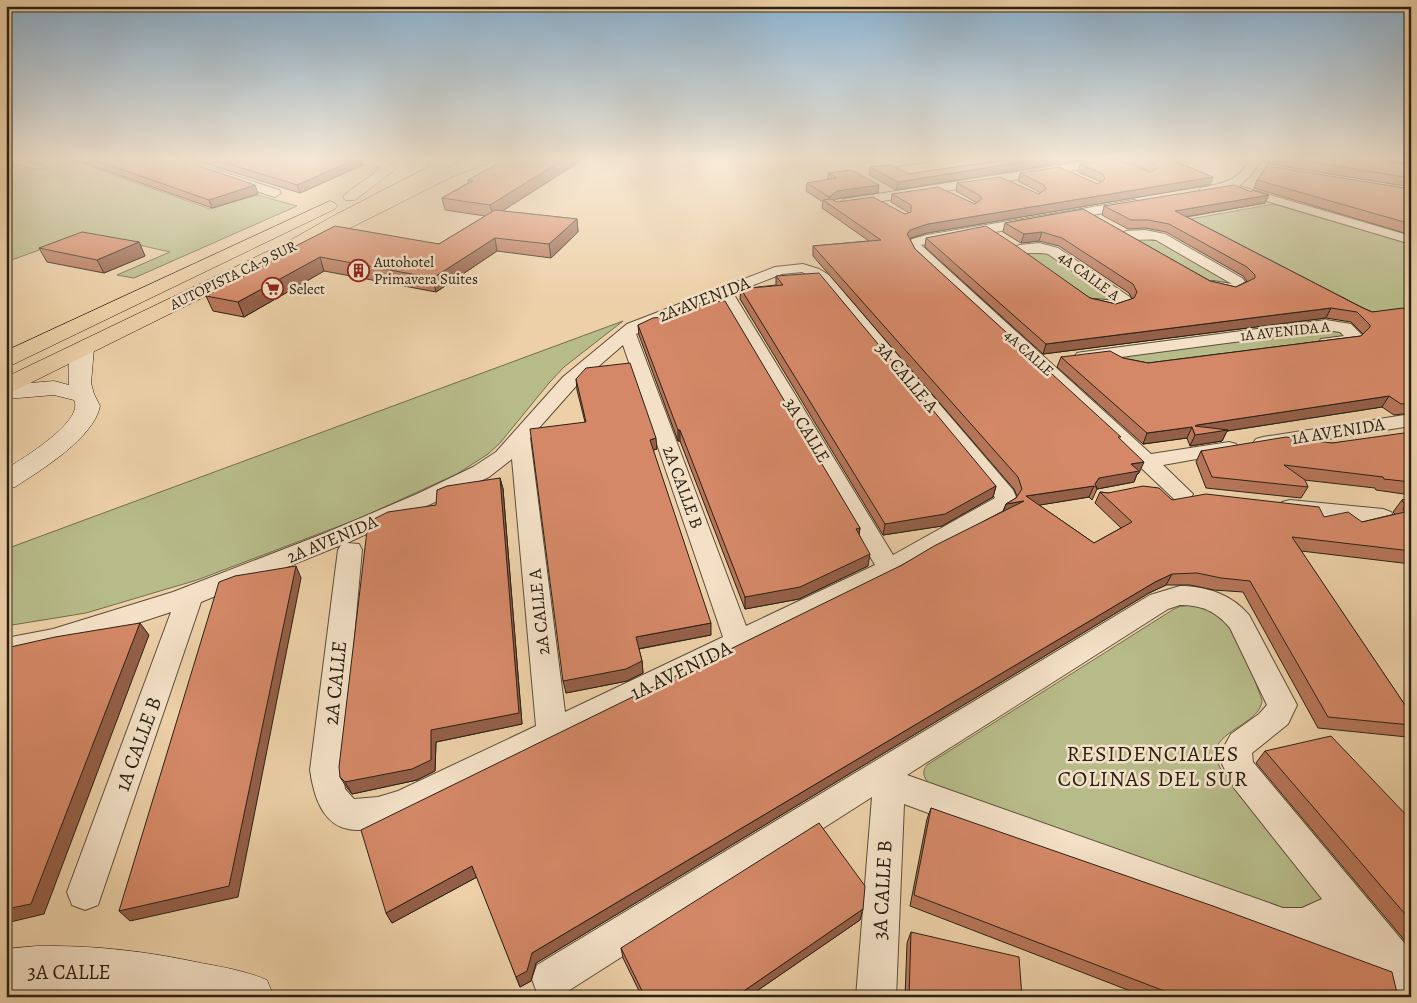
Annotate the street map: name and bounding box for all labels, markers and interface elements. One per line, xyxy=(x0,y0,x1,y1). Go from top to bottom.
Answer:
street label: AUTOPISTA CA-9 SUR xyxy=(165,235,300,315)
street label: 4A CALLE A xyxy=(1054,247,1124,305)
place label: Autohotel Primavera Suites xyxy=(373,252,478,289)
building icon: Autohotel Primavera Suites xyxy=(346,259,370,283)
street label: 2A AVENIDA xyxy=(655,270,754,327)
supermarket icon: Select xyxy=(261,277,285,301)
place label: Select xyxy=(289,279,325,299)
street label: 1A AVENIDA A xyxy=(1239,316,1331,346)
street label: 4A CALLE xyxy=(1000,325,1058,381)
street label: 3A CALLE A xyxy=(870,337,944,418)
street label: 3A CALLE xyxy=(778,393,836,467)
street label: 1A AVENIDA xyxy=(1290,412,1387,450)
street label: 2A CALLE B xyxy=(657,442,709,532)
street label: 2A AVENIDA xyxy=(283,509,382,569)
street label: 2A CALLE A xyxy=(522,567,555,656)
street label: 1A AVENIDA xyxy=(626,633,737,707)
street label: 2A CALLE xyxy=(317,639,353,727)
street label: 1A CALLE B xyxy=(108,693,168,795)
district label: RESIDENCIALES COLINAS DEL SUR xyxy=(1058,739,1248,794)
street label: 3A CALLE B xyxy=(865,839,899,941)
street label: 3A CALLE xyxy=(27,958,111,986)

